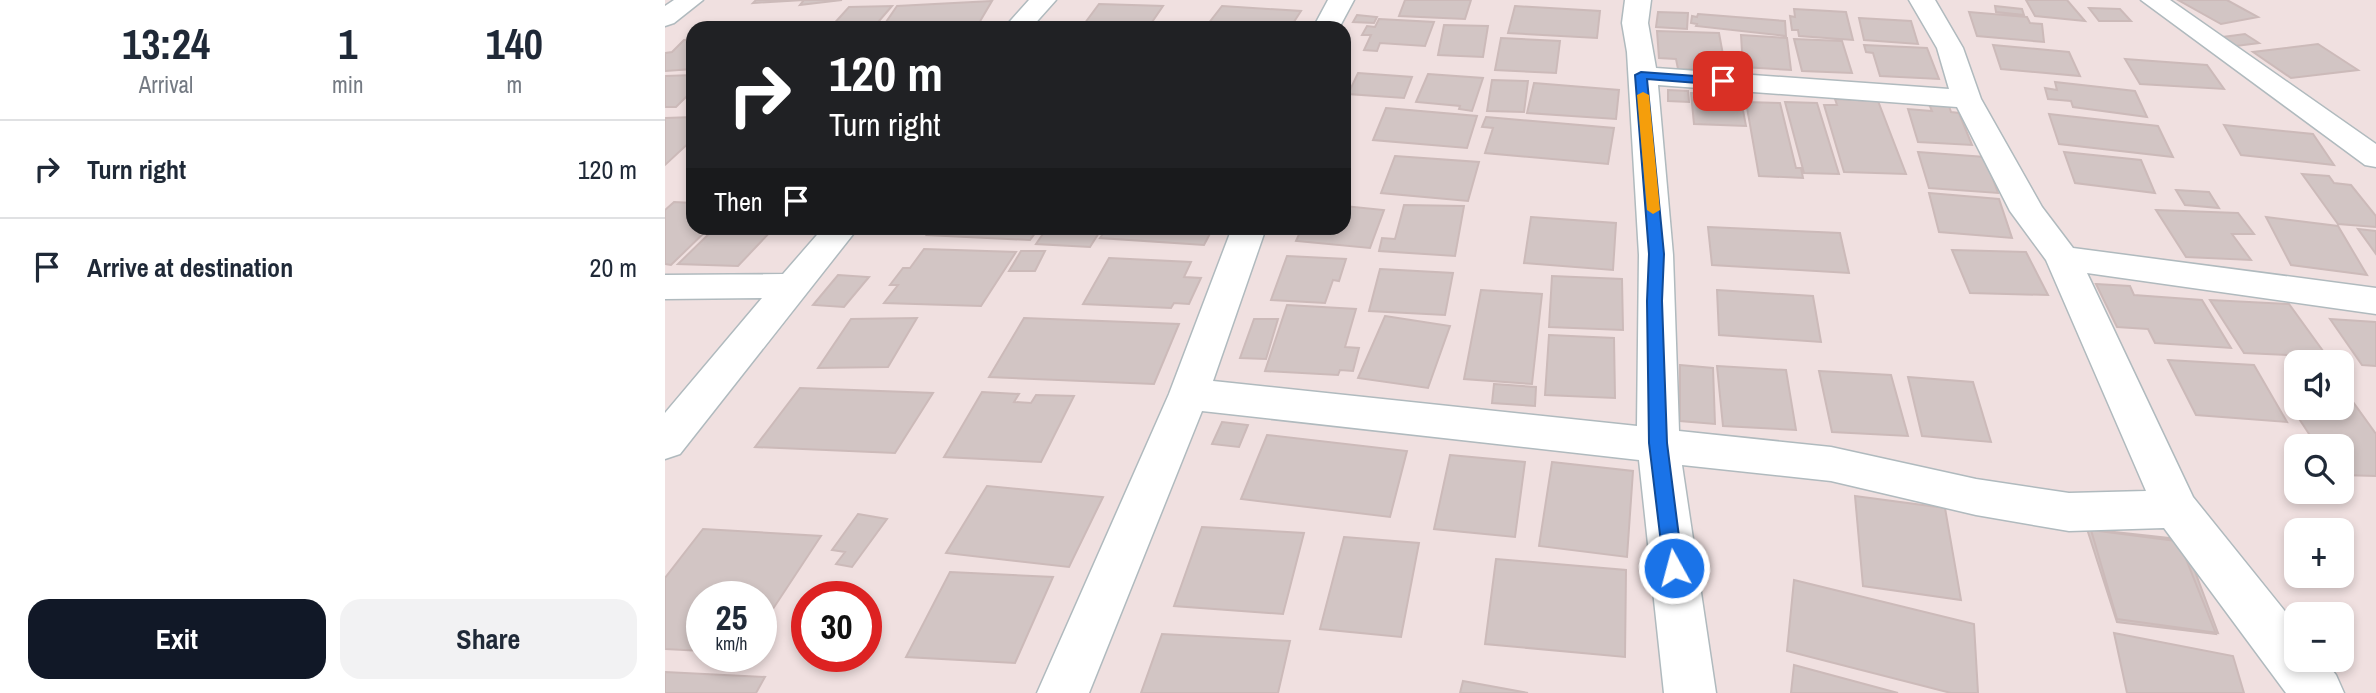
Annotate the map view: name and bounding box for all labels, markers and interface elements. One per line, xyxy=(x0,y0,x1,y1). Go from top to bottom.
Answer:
text: 13:24 xyxy=(122,16,210,72)
text: 1 xyxy=(338,16,357,72)
text: 140 xyxy=(486,16,543,72)
text: 120 m xyxy=(829,40,943,106)
icon: right xyxy=(714,49,805,140)
pin xyxy=(1693,51,1753,111)
icon: arrive xyxy=(1704,62,1742,100)
text: Arrival xyxy=(139,69,193,100)
text: min xyxy=(332,69,364,100)
text: m xyxy=(506,69,522,100)
text: Turn right xyxy=(829,103,941,146)
icon: right xyxy=(28,150,66,188)
text: Turn right xyxy=(87,152,186,187)
text: 120 m xyxy=(578,152,637,187)
icon: arrive xyxy=(777,182,815,220)
text: Then xyxy=(714,184,763,219)
icon: arrive xyxy=(28,248,66,286)
text: Arrive at destination xyxy=(87,250,293,285)
text: 20 m xyxy=(590,250,637,285)
map controls xyxy=(2284,350,2354,672)
button: sound xyxy=(2284,350,2354,420)
button: search xyxy=(2284,434,2354,504)
button: + xyxy=(2284,518,2354,588)
position arrow xyxy=(1637,531,1711,605)
speed limit sign: 30 xyxy=(791,581,882,672)
text: 25 xyxy=(716,594,747,641)
button: Exit xyxy=(28,599,326,679)
button: Share xyxy=(340,599,637,679)
button: − xyxy=(2284,602,2354,672)
text: km/h xyxy=(716,631,748,656)

